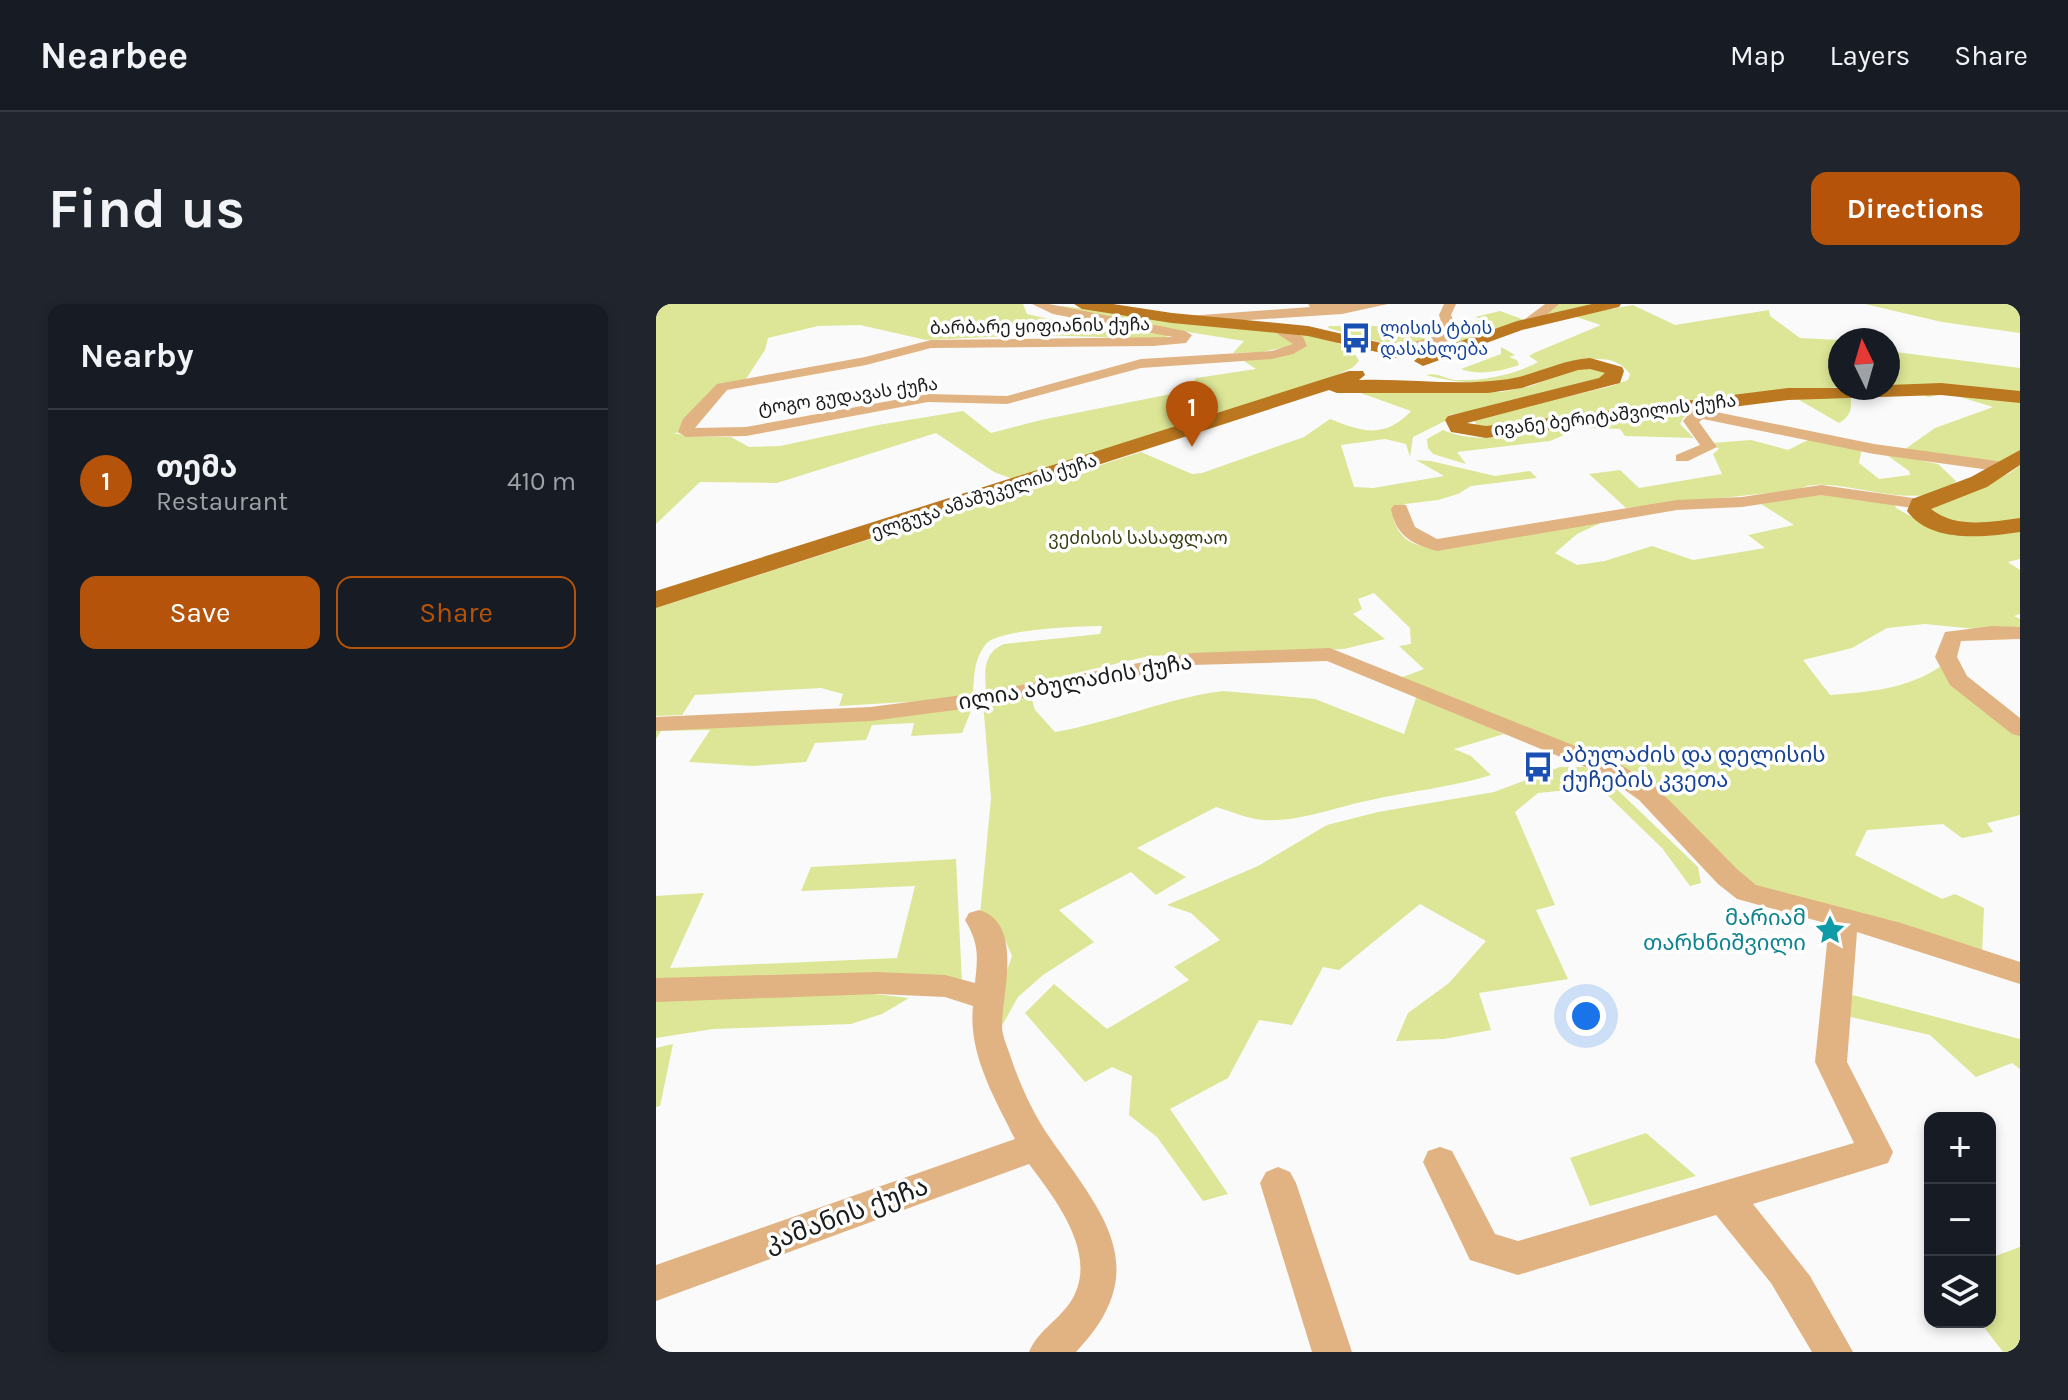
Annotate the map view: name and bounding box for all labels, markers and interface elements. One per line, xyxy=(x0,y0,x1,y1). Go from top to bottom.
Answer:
text: Nearbee xyxy=(40,33,188,78)
text: Map xyxy=(1730,39,1785,72)
text: Layers xyxy=(1829,39,1910,72)
text: Share xyxy=(1954,39,2028,72)
button: Directions xyxy=(1811,172,2020,245)
text: Find us xyxy=(48,176,245,241)
street label: ბარბარე ყიფიანის ქუჩა xyxy=(930,313,1150,339)
place label: ლისის ტბის დასახლება xyxy=(1380,317,1492,360)
bus stop icon: ლისის ტბის დასახლება xyxy=(1339,321,1373,355)
north arrow xyxy=(1828,328,1900,400)
text: Nearby xyxy=(80,336,194,376)
street label: ტოგო გუდავას ქუჩა xyxy=(757,372,939,420)
pin: 1 xyxy=(1166,381,1218,447)
street label: ივანე ბერიტაშვილის ქუჩა xyxy=(1493,389,1737,441)
text: თემა xyxy=(156,449,237,485)
street label: ელგუჯა ამაშუკელის ქუჩა xyxy=(868,449,1100,543)
text: 1 xyxy=(101,466,111,497)
text: 410 m xyxy=(507,466,576,497)
text: Restaurant xyxy=(156,486,288,517)
park label: ვეძისის სასაფლაო xyxy=(1048,527,1228,549)
button: Save xyxy=(80,576,320,649)
button: Share xyxy=(336,576,576,649)
street label: ილია აბულაძის ქუჩა xyxy=(956,649,1194,715)
place label: აბულაძის და დელისის ქუჩების კვეთა xyxy=(1562,742,1826,793)
bus stop icon: აბულაძის და დელისის ქუჩების კვეთა xyxy=(1521,750,1555,784)
place label: მარიამ თარხნიშვილი xyxy=(1643,905,1806,956)
place icon: მარიამ თარხნიშვილი xyxy=(1813,913,1847,947)
your location xyxy=(1566,996,1606,1036)
map controls xyxy=(1924,1112,1996,1328)
button: + xyxy=(1924,1112,1996,1184)
street label: კამანის ქუჩა xyxy=(760,1170,932,1258)
button: − xyxy=(1924,1184,1996,1256)
button: layers xyxy=(1924,1256,1996,1328)

